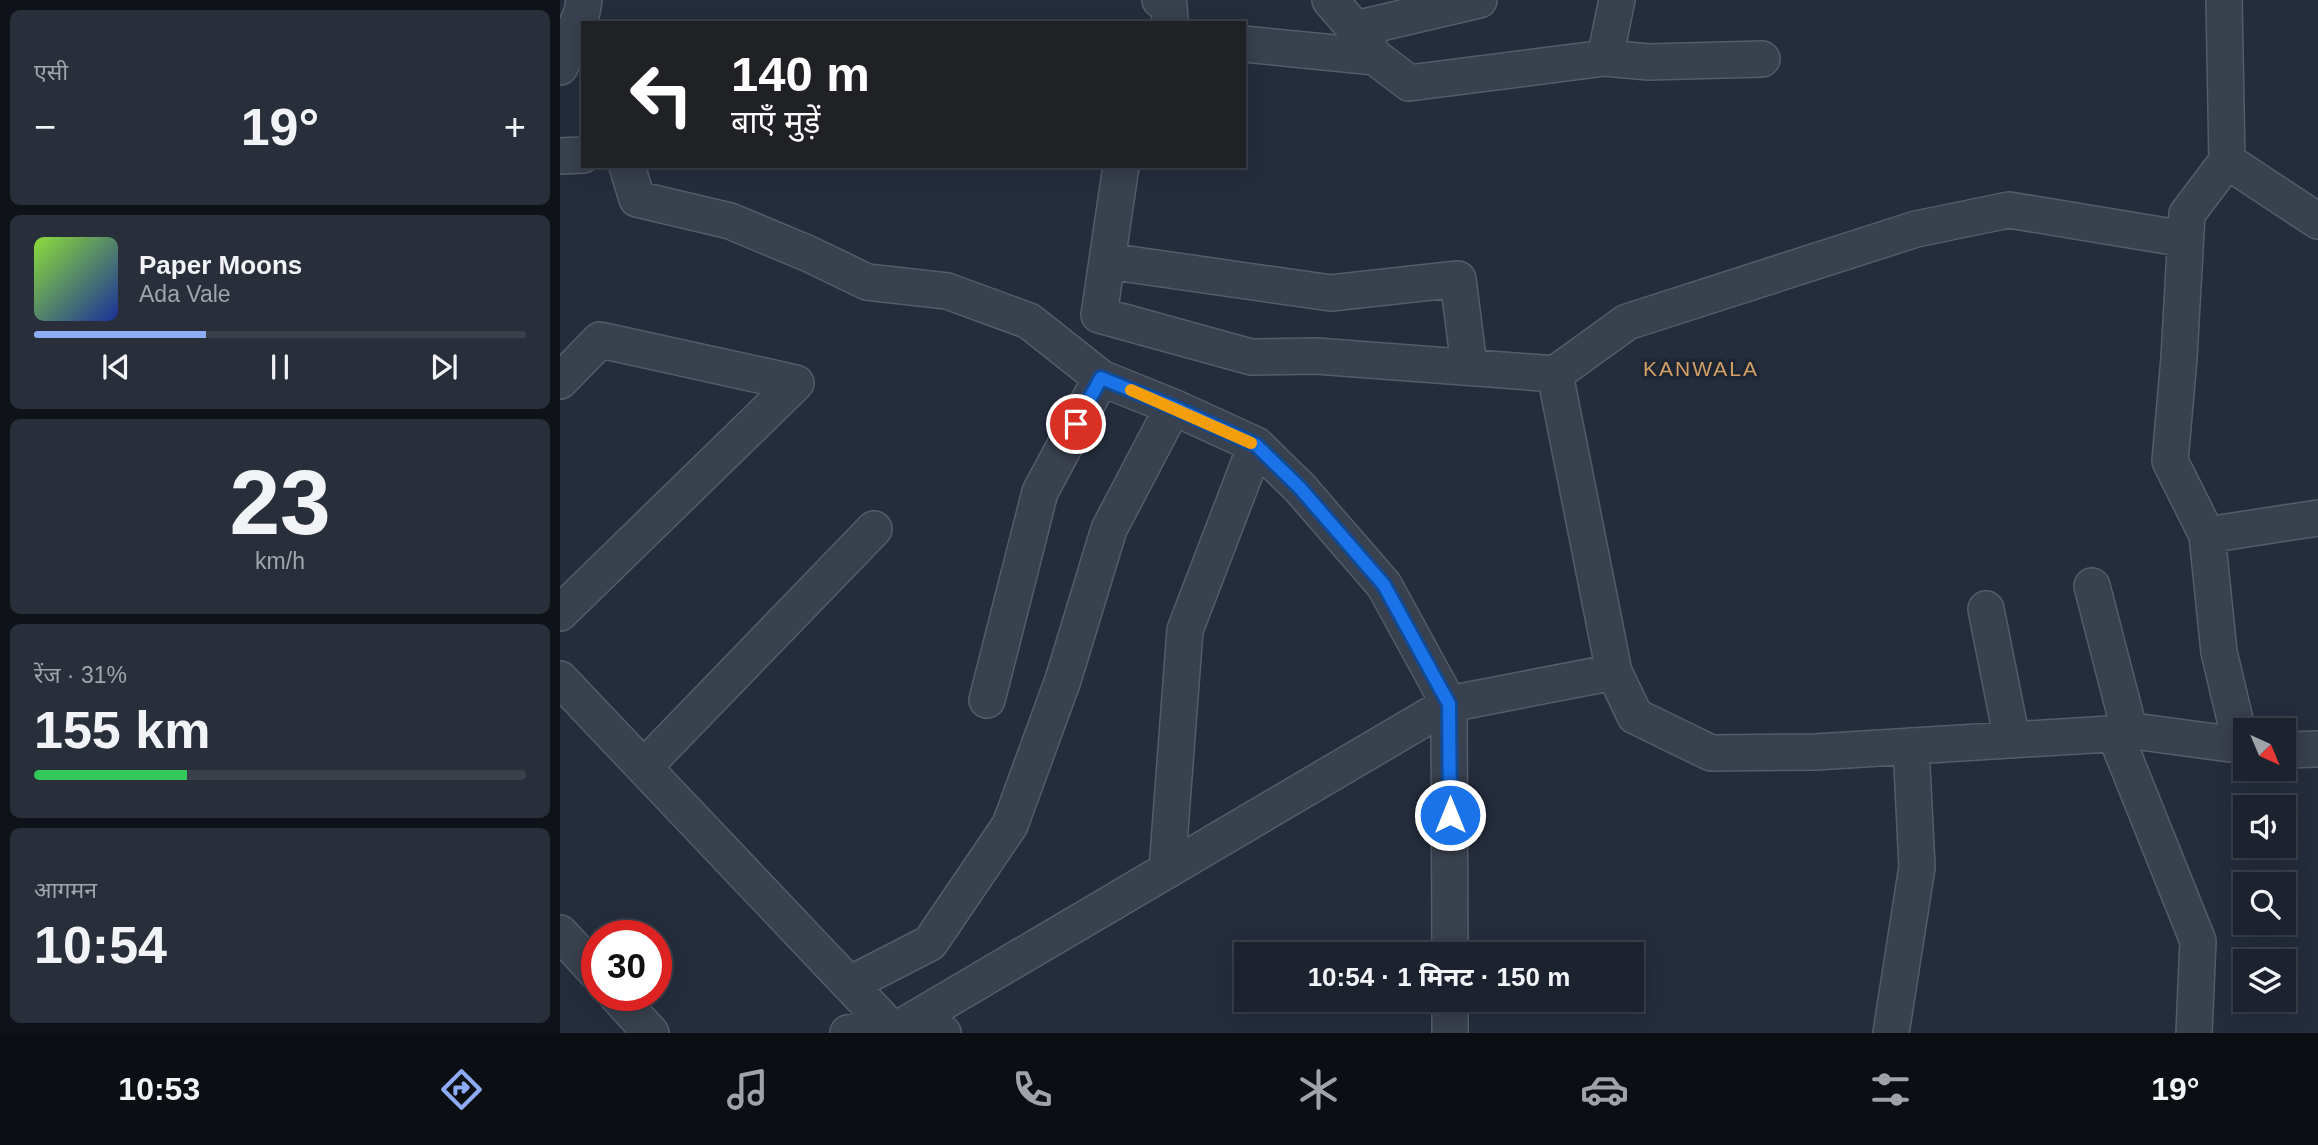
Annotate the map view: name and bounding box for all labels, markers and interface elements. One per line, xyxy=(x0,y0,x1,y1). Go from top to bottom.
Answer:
text: 140 m xyxy=(731,47,870,101)
icon: left xyxy=(616,49,707,140)
text: एसी xyxy=(34,59,68,85)
text: 19° xyxy=(241,98,319,156)
text: बाएँ मुड़ें xyxy=(731,104,820,140)
text: − xyxy=(34,106,56,148)
text: + xyxy=(504,106,526,148)
text: Paper Moons xyxy=(139,250,302,280)
text: Ada Vale xyxy=(139,281,231,307)
icon: previous xyxy=(97,348,135,386)
icon: pause xyxy=(261,348,299,386)
icon: next xyxy=(425,348,463,386)
district label: KANWALA xyxy=(1643,357,1759,380)
pin xyxy=(1046,394,1106,454)
icon: arrive xyxy=(1057,405,1095,443)
text: 23 xyxy=(229,452,331,553)
text: km/h xyxy=(255,548,305,574)
text: रेंज · 31% xyxy=(34,662,127,688)
text: 155 km xyxy=(34,701,210,759)
north arrow xyxy=(2233,718,2296,780)
map controls xyxy=(2233,718,2296,1012)
position arrow xyxy=(1413,778,1487,852)
button: sound xyxy=(2233,795,2296,858)
button: search xyxy=(2233,872,2296,935)
text: आगमन xyxy=(34,877,97,903)
text: 10:54 xyxy=(34,916,167,974)
speed limit sign: 30 xyxy=(581,920,672,1011)
button: layers xyxy=(2233,949,2296,1012)
text: 10:54 · 1 मिनट · 150 m xyxy=(1308,962,1570,992)
icon: directions xyxy=(437,1065,486,1114)
icon: music xyxy=(723,1065,772,1114)
icon: phone xyxy=(1008,1065,1057,1114)
icon: climate xyxy=(1294,1065,1343,1114)
icon: car xyxy=(1580,1065,1629,1114)
icon: filters xyxy=(1866,1065,1915,1114)
text: 10:53 xyxy=(118,1071,200,1107)
text: 19° xyxy=(2151,1071,2200,1107)

